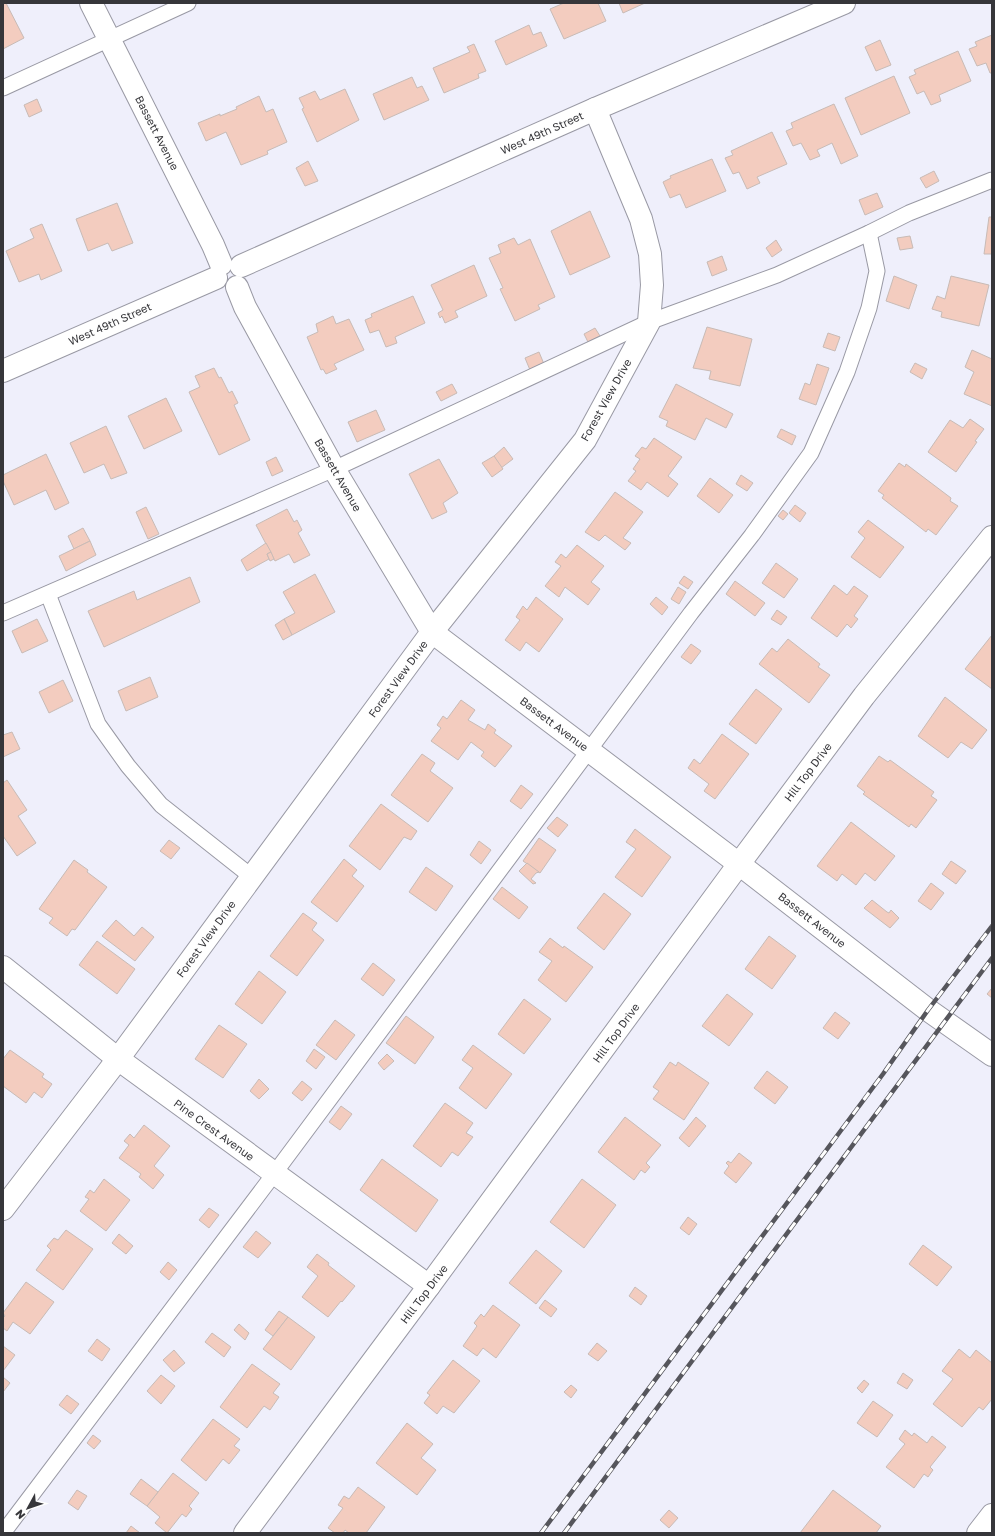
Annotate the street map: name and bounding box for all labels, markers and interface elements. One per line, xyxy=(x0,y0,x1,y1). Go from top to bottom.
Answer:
street label: Bassett Avenue xyxy=(133,93,182,172)
street label: West 49th Street xyxy=(498,108,585,157)
street label: West 49th Street xyxy=(66,299,153,348)
street label: Forest View Drive xyxy=(578,356,634,443)
street label: Bassett Avenue xyxy=(312,436,365,513)
street label: Forest View Drive xyxy=(365,638,430,720)
street label: Bassett Avenue xyxy=(518,694,591,753)
street label: Hill Top Drive xyxy=(781,740,834,804)
street label: Bassett Avenue xyxy=(776,889,849,950)
street label: Forest View Drive xyxy=(173,898,238,980)
street label: Hill Top Drive xyxy=(590,1000,642,1065)
street label: Pine Crest Avenue xyxy=(172,1096,257,1163)
street label: Hill Top Drive xyxy=(397,1262,450,1326)
north arrow xyxy=(8,1488,48,1528)
text: N xyxy=(12,1507,28,1522)

